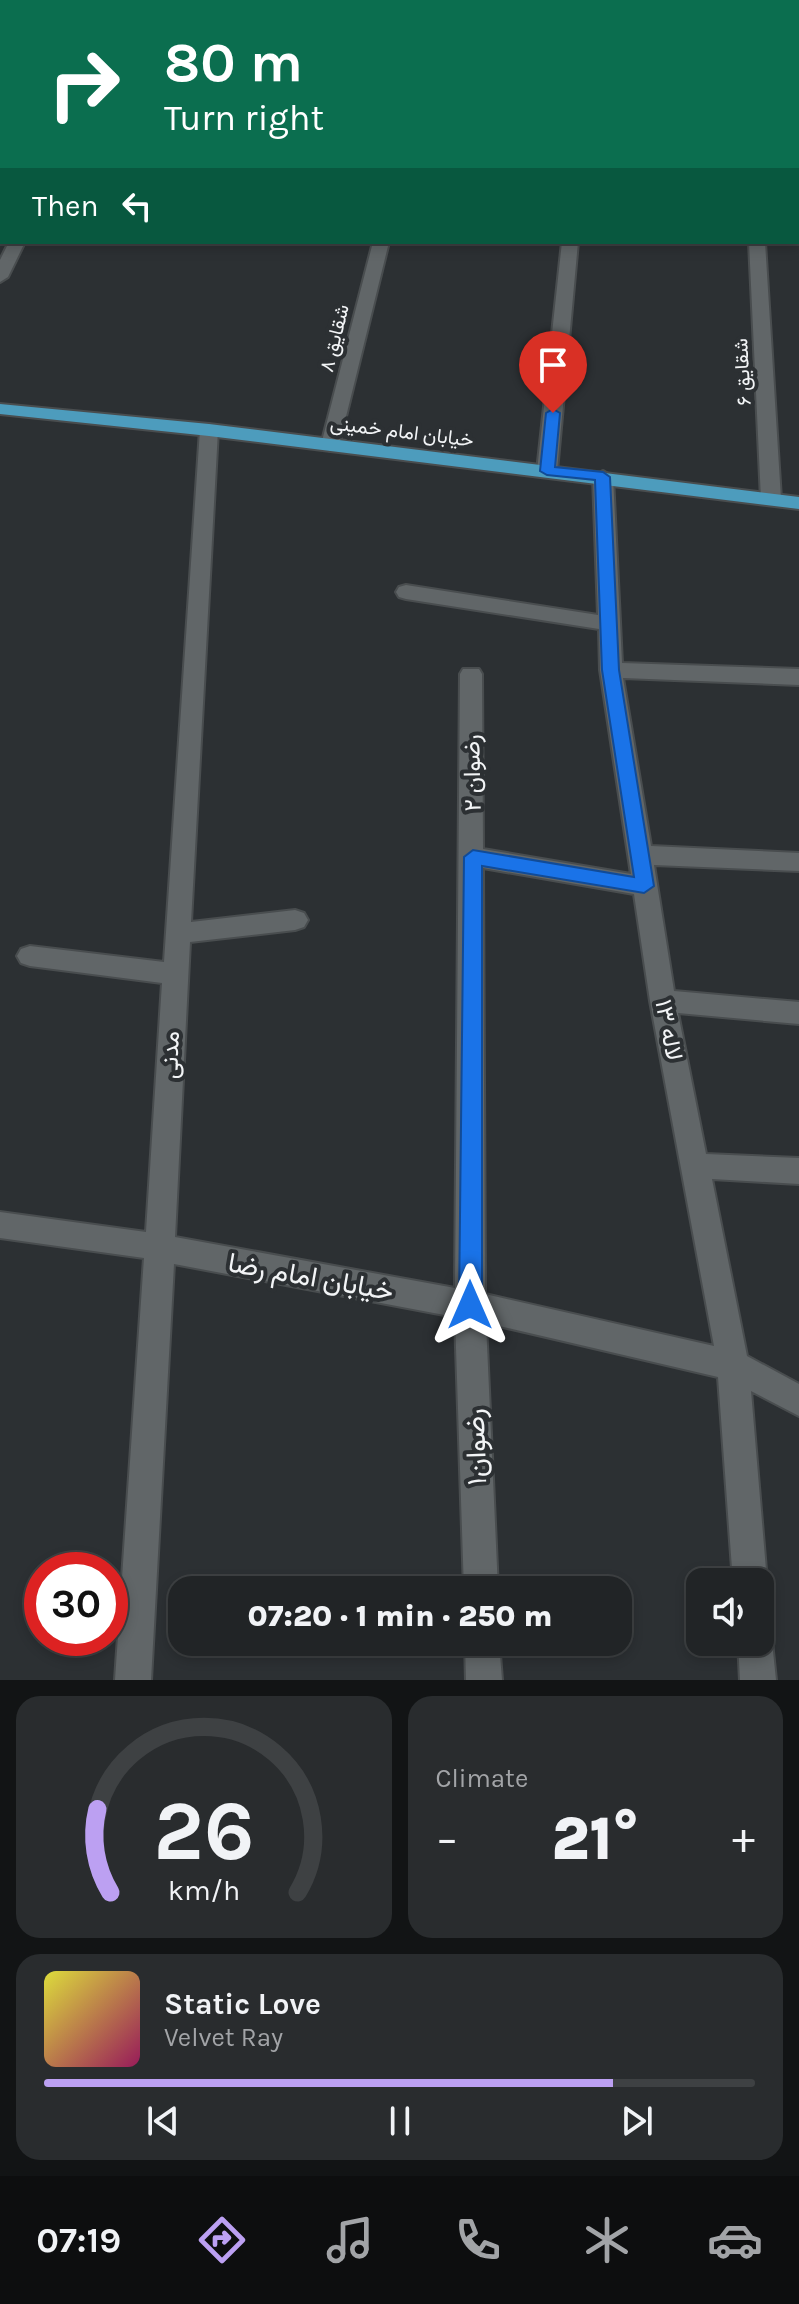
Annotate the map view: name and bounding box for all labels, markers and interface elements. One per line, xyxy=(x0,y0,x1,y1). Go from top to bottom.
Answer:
text: 80 m xyxy=(164,30,303,95)
icon: right xyxy=(32,32,136,136)
text: Turn right xyxy=(164,97,324,139)
icon: left xyxy=(115,184,159,228)
text: Then xyxy=(32,188,99,224)
street label: شقایق ۸ xyxy=(315,302,354,374)
pin xyxy=(519,331,587,413)
street label: شقایق ۶ xyxy=(729,338,756,406)
icon: arrive xyxy=(531,343,575,387)
street label: خیابان امام خمینی xyxy=(329,411,475,453)
street label: رضوان ۲ xyxy=(457,734,488,812)
street label: لاله ۱۳ xyxy=(649,997,689,1063)
street label: مدنی xyxy=(155,1031,185,1079)
street label: خیابان امام رضا xyxy=(225,1246,396,1309)
position arrow xyxy=(428,1263,512,1347)
street label: رضوان۱ xyxy=(458,1408,494,1486)
speed limit sign: 30 xyxy=(24,1552,128,1656)
map controls xyxy=(686,1568,774,1656)
button: sound xyxy=(686,1568,774,1656)
text: 07:20 · 1 min · 250 m xyxy=(248,1598,552,1634)
text: Climate xyxy=(436,1763,528,1794)
text: 26 xyxy=(153,1783,254,1880)
text: 21° xyxy=(552,1804,639,1874)
text: − xyxy=(436,1813,459,1864)
text: + xyxy=(732,1813,755,1864)
text: km/h xyxy=(168,1874,240,1907)
text: Static Love xyxy=(164,1986,321,2022)
text: Velvet Ray xyxy=(164,2022,283,2053)
icon: previous xyxy=(141,2099,185,2143)
icon: pause xyxy=(378,2099,422,2143)
icon: next xyxy=(615,2099,659,2143)
icon: directions xyxy=(194,2212,250,2268)
icon: music xyxy=(322,2212,378,2268)
icon: phone xyxy=(450,2212,506,2268)
icon: climate xyxy=(579,2212,635,2268)
icon: car xyxy=(707,2212,763,2268)
text: 07:19 xyxy=(36,2219,121,2261)

